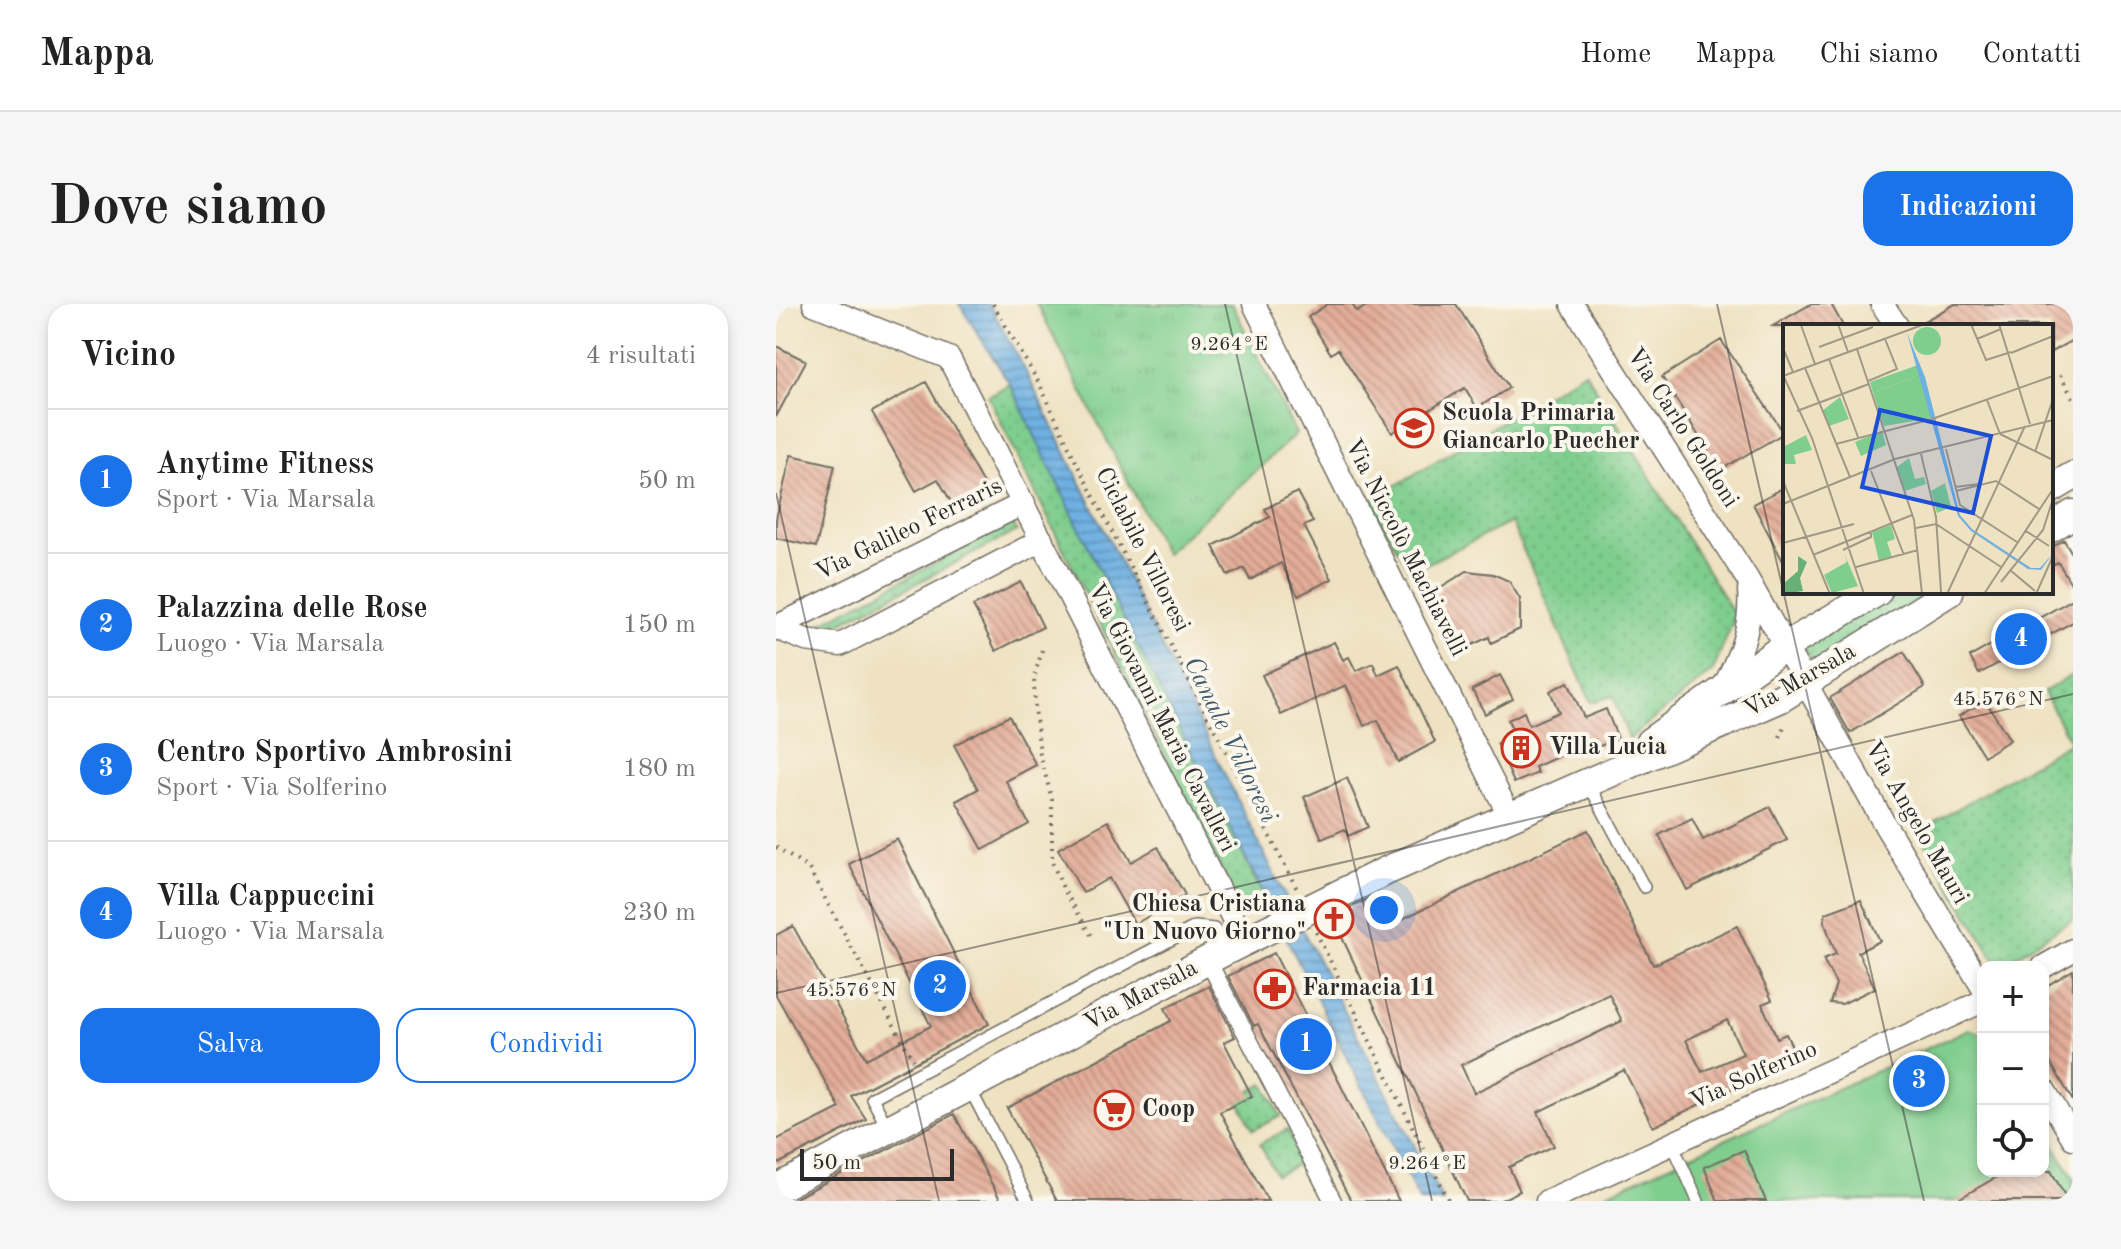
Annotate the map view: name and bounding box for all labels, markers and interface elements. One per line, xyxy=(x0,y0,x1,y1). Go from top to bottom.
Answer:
text: Mappa xyxy=(40,36,154,74)
text: Home xyxy=(1580,41,1651,69)
text: Mappa xyxy=(1695,41,1775,69)
text: Chi siamo xyxy=(1819,41,1938,69)
text: Contatti xyxy=(1982,41,2081,69)
button: Indicazioni xyxy=(1863,171,2073,246)
text: Dove siamo xyxy=(48,180,327,236)
inset map xyxy=(1783,324,2053,594)
text: 9.264°E xyxy=(1190,335,1268,355)
text: Vicino xyxy=(80,339,176,373)
text: 4 risultati xyxy=(586,343,696,369)
street label: Via Carlo Goldoni xyxy=(1622,344,1742,512)
place label: Scuola Primaria Giancarlo Puecher xyxy=(1442,402,1640,454)
school or university icon: Scuola Primaria Giancarlo Puecher xyxy=(1393,407,1435,449)
street label: Via Niccolò Machiavelli xyxy=(1340,435,1470,661)
text: Anytime Fitness xyxy=(156,450,374,480)
street label: Ciclabile Villoresi xyxy=(1090,464,1194,636)
text: 1 xyxy=(98,468,114,494)
text: 50 m xyxy=(638,468,696,494)
street label: Via Galileo Ferraris xyxy=(812,474,1006,586)
text: Sport · Via Marsala xyxy=(156,487,375,513)
street label: Via Giovanni Maria Cavalleri xyxy=(1083,580,1239,856)
text: Palazzina delle Rose xyxy=(156,594,428,624)
pin: 4 xyxy=(1995,609,2047,669)
text: 2 xyxy=(98,612,114,638)
text: 150 m xyxy=(623,612,696,638)
text: Luogo · Via Marsala xyxy=(156,631,384,657)
street label: Via Marsala xyxy=(1740,639,1860,723)
water label: Canale Villoresi xyxy=(1179,653,1282,828)
text: 45.576°N xyxy=(1953,690,2043,710)
building icon: Villa Lucia xyxy=(1500,727,1542,769)
place label: Villa Lucia xyxy=(1549,736,1667,760)
street label: Via Angelo Mauri xyxy=(1860,737,1972,909)
text: Centro Sportivo Ambrosini xyxy=(156,738,513,768)
text: 3 xyxy=(98,756,114,782)
text: 180 m xyxy=(623,756,696,782)
text: Sport · Via Solferino xyxy=(156,775,387,801)
text: Villa Cappuccini xyxy=(156,882,375,912)
your location xyxy=(1364,890,1404,930)
place label: Chiesa Cristiana "Un Nuovo Giorno" xyxy=(1103,893,1306,945)
church icon: Chiesa Cristiana "Un Nuovo Giorno" xyxy=(1313,898,1355,940)
text: 4 xyxy=(98,900,114,926)
text: 230 m xyxy=(623,900,696,926)
text: Luogo · Via Marsala xyxy=(156,919,384,945)
pin: 2 xyxy=(914,956,966,1016)
street label: Via Marsala xyxy=(1080,956,1202,1036)
map controls xyxy=(1977,961,2049,1177)
button: + xyxy=(1977,961,2049,1033)
pharmacy icon: Farmacia 11 xyxy=(1253,968,1295,1010)
place label: Farmacia 11 xyxy=(1302,977,1436,1001)
text: 45.576°N xyxy=(806,981,896,1001)
button: Salva xyxy=(80,1008,380,1083)
button: Condividi xyxy=(396,1008,696,1083)
pin: 1 xyxy=(1280,1014,1332,1074)
button: − xyxy=(1977,1033,2049,1105)
street label: Via Solferino xyxy=(1687,1037,1821,1115)
pin: 3 xyxy=(1893,1051,1945,1111)
supermarket icon: Coop xyxy=(1093,1089,1135,1131)
place label: Coop xyxy=(1142,1098,1195,1122)
button: locate xyxy=(1977,1105,2049,1177)
scale bar xyxy=(800,1145,954,1181)
text: 50 m xyxy=(812,1152,861,1174)
text: 9.264°E xyxy=(1388,1154,1466,1174)

